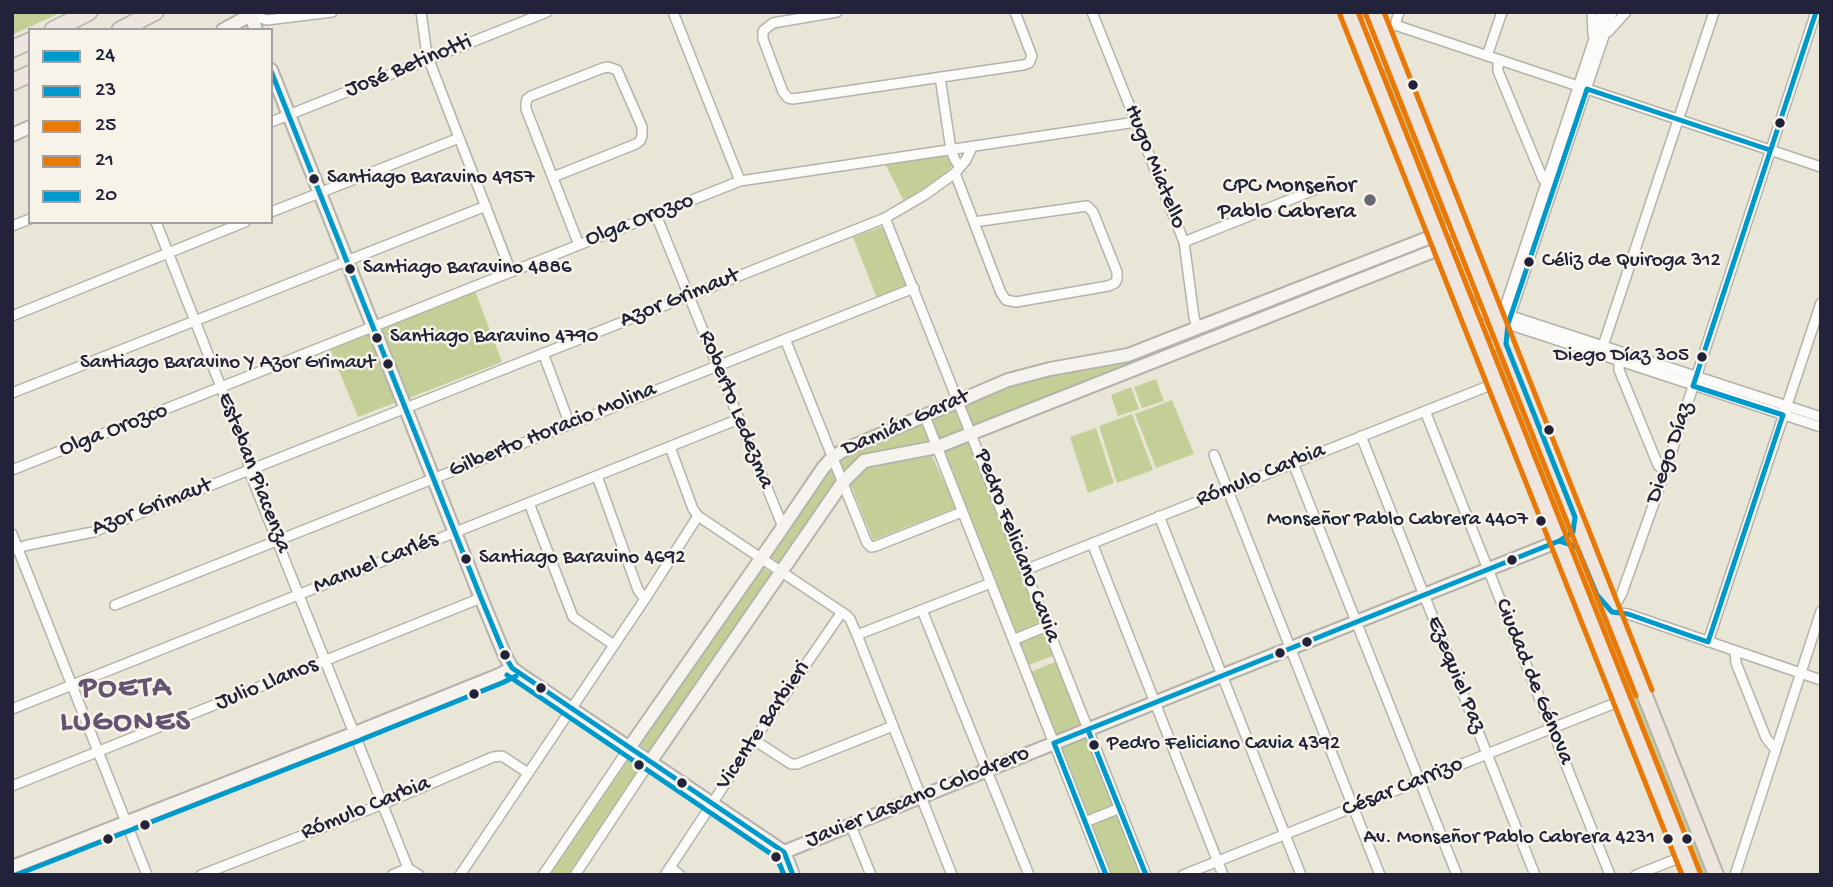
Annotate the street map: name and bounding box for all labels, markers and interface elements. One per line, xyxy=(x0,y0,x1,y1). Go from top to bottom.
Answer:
legend xyxy=(28,28,273,224)
street label: José Betinotti xyxy=(341,29,477,105)
text: 24 xyxy=(95,44,115,69)
unlabelled marker xyxy=(1406,78,1420,92)
text: 23 xyxy=(95,79,116,104)
street label: Hugo Miatello xyxy=(1117,101,1191,233)
text: 25 xyxy=(95,114,116,139)
unlabelled marker xyxy=(1773,116,1787,130)
text: 21 xyxy=(95,149,114,174)
place label: Santiago Baravino 4957 xyxy=(327,166,535,192)
marker: Santiago Baravino 4957 xyxy=(307,172,321,186)
place label: CPC Monseñor Pablo Cabrera xyxy=(1218,173,1356,227)
text: 20 xyxy=(95,184,117,209)
street label: Olga Orozco xyxy=(582,188,698,254)
marker: CPC Monseñor Pablo Cabrera xyxy=(1362,192,1378,208)
place label: Céliz de Quiroga 312 xyxy=(1542,249,1721,275)
marker: Céliz de Quiroga 312 xyxy=(1522,255,1536,269)
place label: Santiago Baravino 4886 xyxy=(363,256,572,282)
marker: Santiago Baravino 4886 xyxy=(343,262,357,276)
street label: Azor Grimaut xyxy=(616,263,744,335)
place label: Santiago Baravino 4790 xyxy=(390,325,598,351)
street label: Roberto Ledezma xyxy=(691,327,779,493)
marker: Santiago Baravino 4790 xyxy=(370,331,384,345)
place label: Diego Díaz 305 xyxy=(1554,344,1689,370)
marker: Diego Díaz 305 xyxy=(1695,350,1709,364)
place label: Santiago Baravino Y Azor Grimaut xyxy=(80,351,375,377)
marker: Santiago Baravino Y Azor Grimaut xyxy=(381,357,395,371)
street label: Gilberto Horacio Molina xyxy=(445,377,661,485)
street label: Damián Garat xyxy=(838,384,974,464)
street label: Esteban Piacenza xyxy=(210,389,296,557)
street label: Olga Orozco xyxy=(56,398,172,464)
street label: Diego Díaz xyxy=(1641,399,1701,507)
unlabelled marker xyxy=(1542,423,1556,437)
street label: Rómulo Carbia xyxy=(1192,438,1330,514)
street label: Pedro Feliciano Cavia xyxy=(967,446,1065,646)
street label: Azor Grimaut xyxy=(88,473,216,543)
place label: Monseñor Pablo Cabrera 4407 xyxy=(1267,508,1528,534)
marker: Monseñor Pablo Cabrera 4407 xyxy=(1534,514,1548,528)
street label: Manuel Carlés xyxy=(310,527,442,601)
place label: Santiago Baravino 4692 xyxy=(479,546,686,572)
marker: Santiago Baravino 4692 xyxy=(459,552,473,566)
unlabelled marker xyxy=(1505,553,1519,567)
street label: Ciudad de Génova xyxy=(1487,595,1579,769)
street label: Ezequiel Paz xyxy=(1419,612,1491,738)
unlabelled marker xyxy=(1300,635,1314,649)
unlabelled marker xyxy=(1273,646,1287,660)
unlabelled marker xyxy=(498,648,512,662)
street label: Julio Llanos xyxy=(212,652,322,718)
street label: Vicente Barbieri xyxy=(711,656,817,796)
district label: POETA LUGONES xyxy=(61,672,191,742)
unlabelled marker xyxy=(534,681,548,695)
unlabelled marker xyxy=(467,687,481,701)
place label: Pedro Feliciano Cavia 4392 xyxy=(1107,732,1340,758)
marker: Pedro Feliciano Cavia 4392 xyxy=(1087,738,1101,752)
street label: Javier Lascano Colodrero xyxy=(802,740,1034,856)
street label: César Carrizo xyxy=(1339,751,1467,825)
unlabelled marker xyxy=(632,758,646,772)
street label: Rómulo Carbia xyxy=(297,771,435,847)
unlabelled marker xyxy=(675,776,689,790)
unlabelled marker xyxy=(138,818,152,832)
place label: Av. Monseñor Pablo Cabrera 4231 xyxy=(1364,826,1655,852)
unlabelled marker xyxy=(101,832,115,846)
marker: Av. Monseñor Pablo Cabrera 4231 xyxy=(1661,832,1675,846)
unlabelled marker xyxy=(1680,832,1694,846)
unlabelled marker xyxy=(769,850,783,864)

